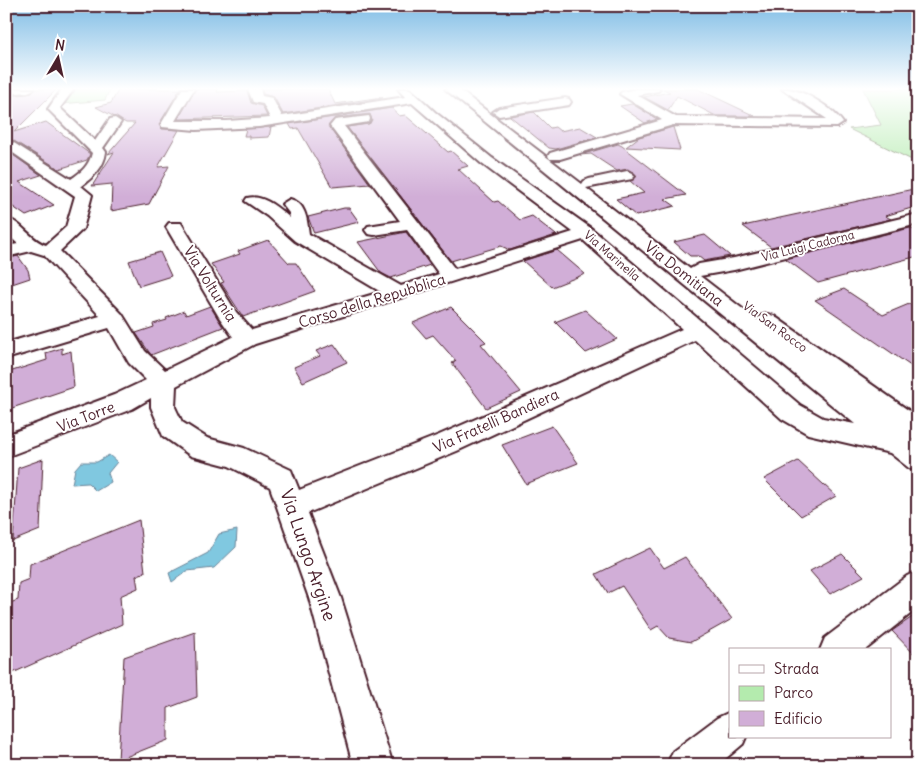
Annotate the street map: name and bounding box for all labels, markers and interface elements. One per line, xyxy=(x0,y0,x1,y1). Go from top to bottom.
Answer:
north arrow xyxy=(32,32,82,82)
text: N xyxy=(54,36,66,55)
street label: Via Marinella xyxy=(581,227,644,284)
street label: Via Luigi Cadorna xyxy=(760,227,856,264)
street label: Via Domitiana xyxy=(641,237,728,311)
street label: Via Volturnia xyxy=(180,242,241,326)
street label: Corso della Repubblica xyxy=(296,269,448,332)
street label: Via San Rocco xyxy=(740,298,811,355)
street label: Via Fratelli Bandiera xyxy=(430,384,562,457)
street label: Via Torre xyxy=(54,397,117,436)
street label: Via Lungo Argine xyxy=(275,486,342,624)
legend xyxy=(729,648,892,738)
text: Strada xyxy=(774,659,819,678)
text: Parco xyxy=(774,683,813,702)
text: Edificio xyxy=(774,709,822,728)

